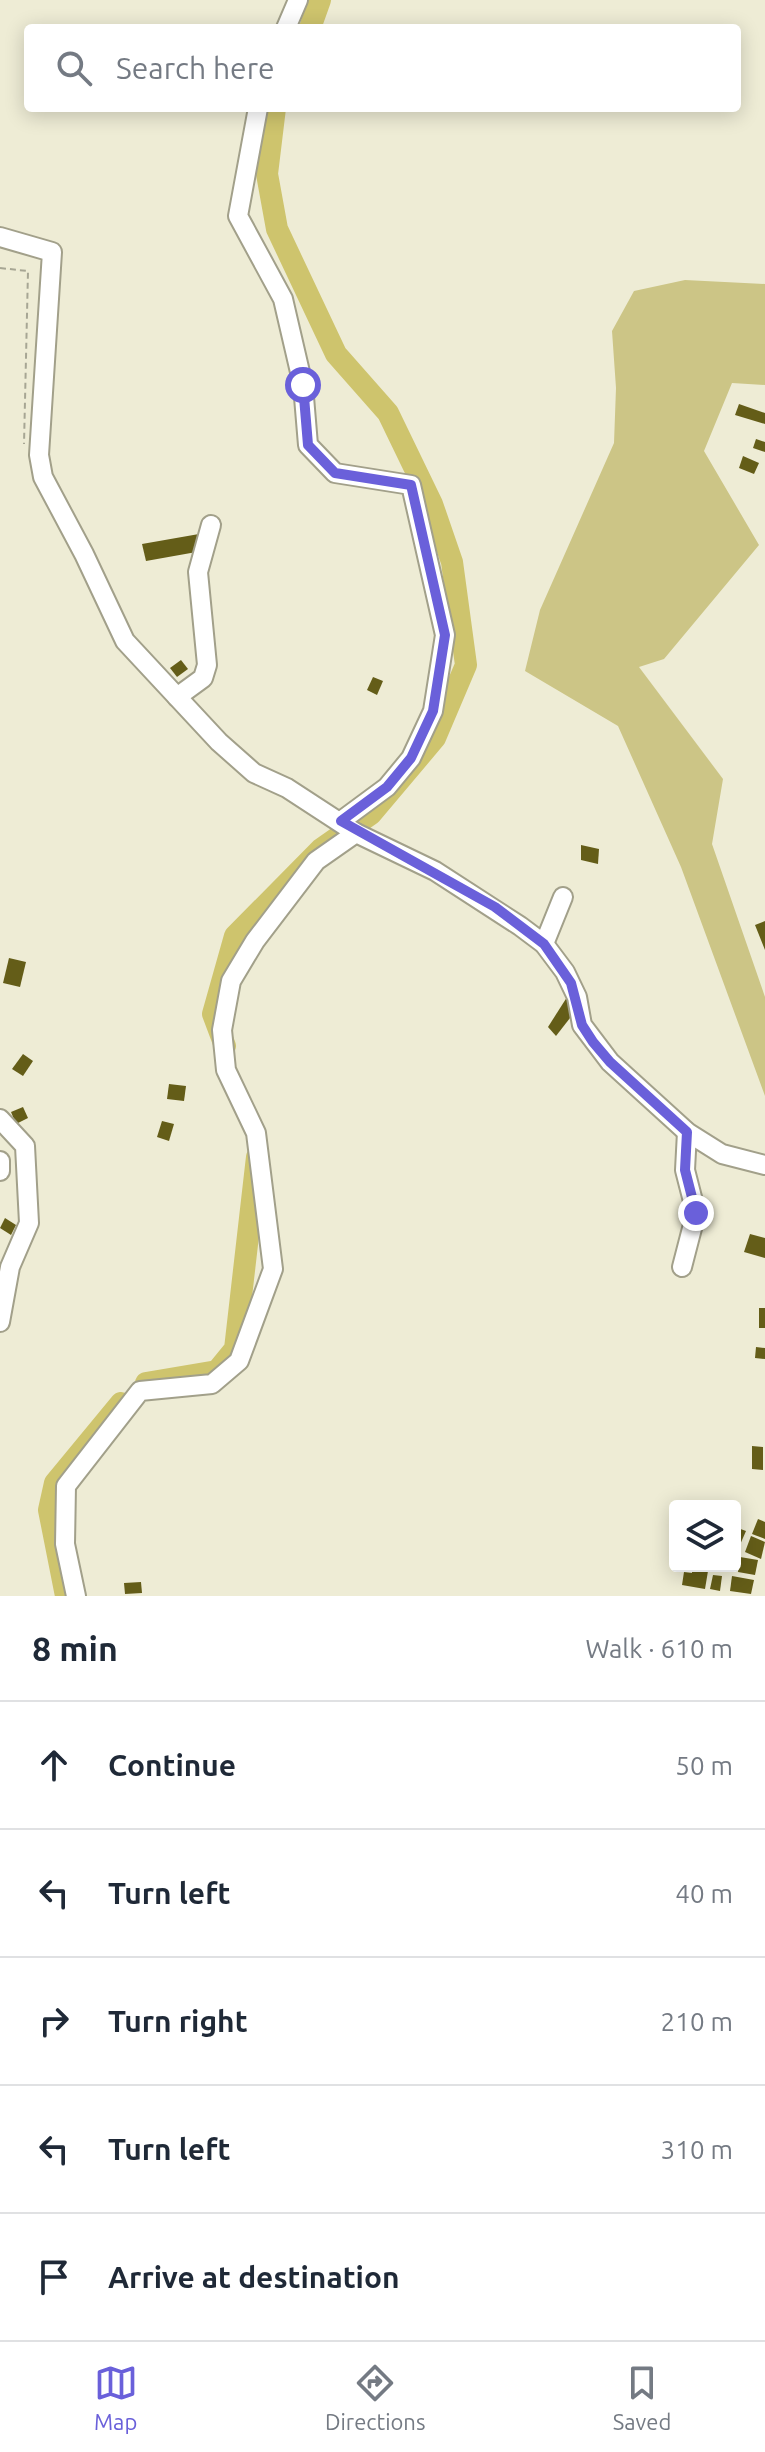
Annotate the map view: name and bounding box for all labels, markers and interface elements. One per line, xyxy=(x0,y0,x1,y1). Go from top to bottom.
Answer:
search box xyxy=(24,24,741,112)
icon: search xyxy=(52,46,96,90)
text: Search here xyxy=(116,51,275,85)
route start xyxy=(285,367,321,403)
route end xyxy=(678,1195,714,1231)
map controls xyxy=(669,1500,741,1572)
button: layers xyxy=(669,1500,741,1572)
text: 8 min xyxy=(32,1629,118,1667)
text: Walk · 610 m xyxy=(585,1634,733,1663)
icon: ahead xyxy=(32,1743,76,1787)
text: Continue xyxy=(108,1748,236,1782)
text: 50 m xyxy=(675,1751,733,1780)
icon: left xyxy=(32,1871,76,1915)
text: Turn left xyxy=(108,1876,230,1910)
text: 40 m xyxy=(675,1879,733,1908)
icon: right xyxy=(32,1999,76,2043)
text: Turn right xyxy=(108,2004,248,2038)
text: 210 m xyxy=(661,2007,733,2036)
icon: left xyxy=(32,2127,76,2171)
text: Turn left xyxy=(108,2132,230,2166)
text: 310 m xyxy=(661,2135,733,2164)
icon: arrive xyxy=(32,2255,76,2299)
text: Arrive at destination xyxy=(108,2260,400,2294)
tab: Map xyxy=(94,2361,138,2434)
tab: Directions xyxy=(325,2361,425,2434)
tab: Saved xyxy=(613,2361,671,2434)

